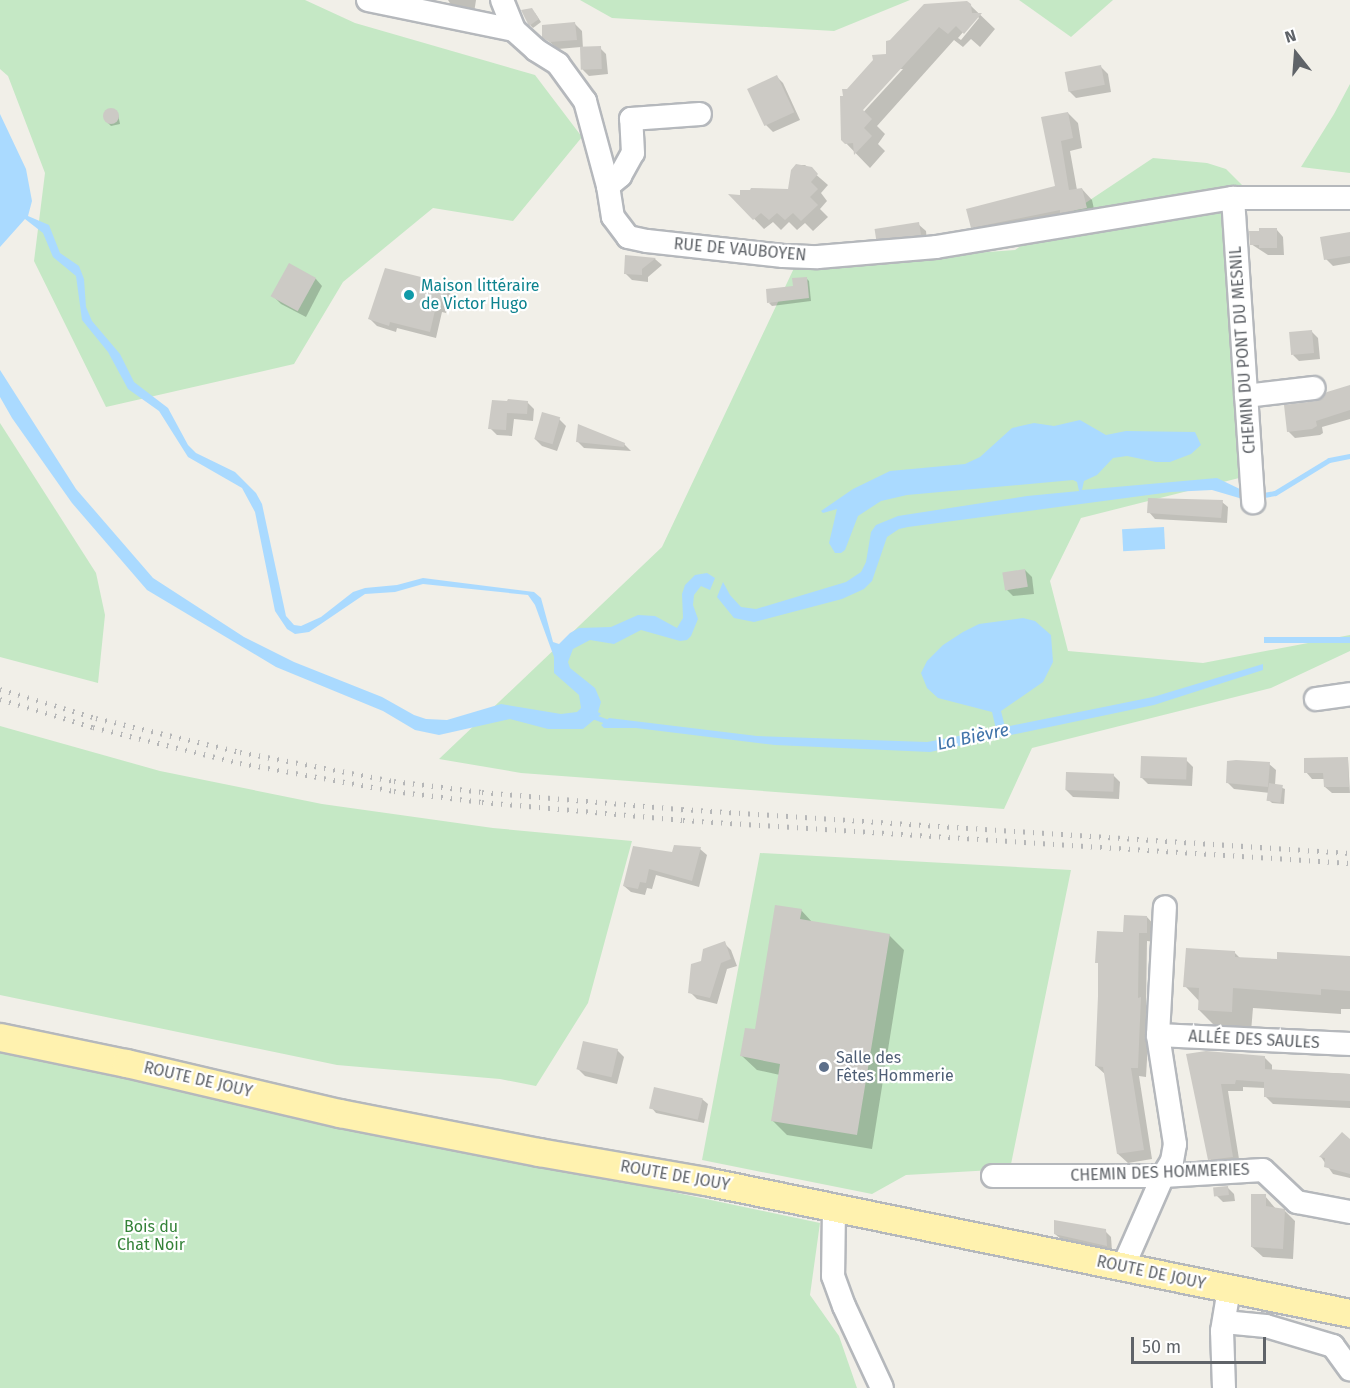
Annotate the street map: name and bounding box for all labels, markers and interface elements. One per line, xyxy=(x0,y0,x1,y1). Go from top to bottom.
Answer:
north arrow xyxy=(1266,24,1326,84)
text: N xyxy=(1283,26,1298,47)
street label: RUE DE VAUBOYEN xyxy=(673,235,807,265)
street label: CHEMIN DU PONT DU MESNIL xyxy=(1226,246,1260,454)
place label: Maison littéraire de Victor Hugo xyxy=(421,276,540,314)
marker: Maison littéraire de Victor Hugo xyxy=(402,288,416,302)
water label: La Bièvre xyxy=(935,719,1011,755)
street label: ALLÉE DES SAULES xyxy=(1188,1027,1320,1053)
place label: Salle des Fêtes Hommerie xyxy=(836,1048,954,1086)
street label: ROUTE DE JOUY xyxy=(142,1058,254,1102)
marker: Salle des Fêtes Hommerie xyxy=(817,1060,831,1074)
street label: ROUTE DE JOUY xyxy=(619,1157,731,1195)
street label: CHEMIN DES HOMMERIES xyxy=(1070,1160,1250,1186)
park label: Bois du Chat Noir xyxy=(117,1217,185,1255)
street label: ROUTE DE JOUY xyxy=(1095,1252,1207,1294)
scale bar xyxy=(1134,1325,1269,1363)
text: 50 m xyxy=(1142,1336,1181,1358)

